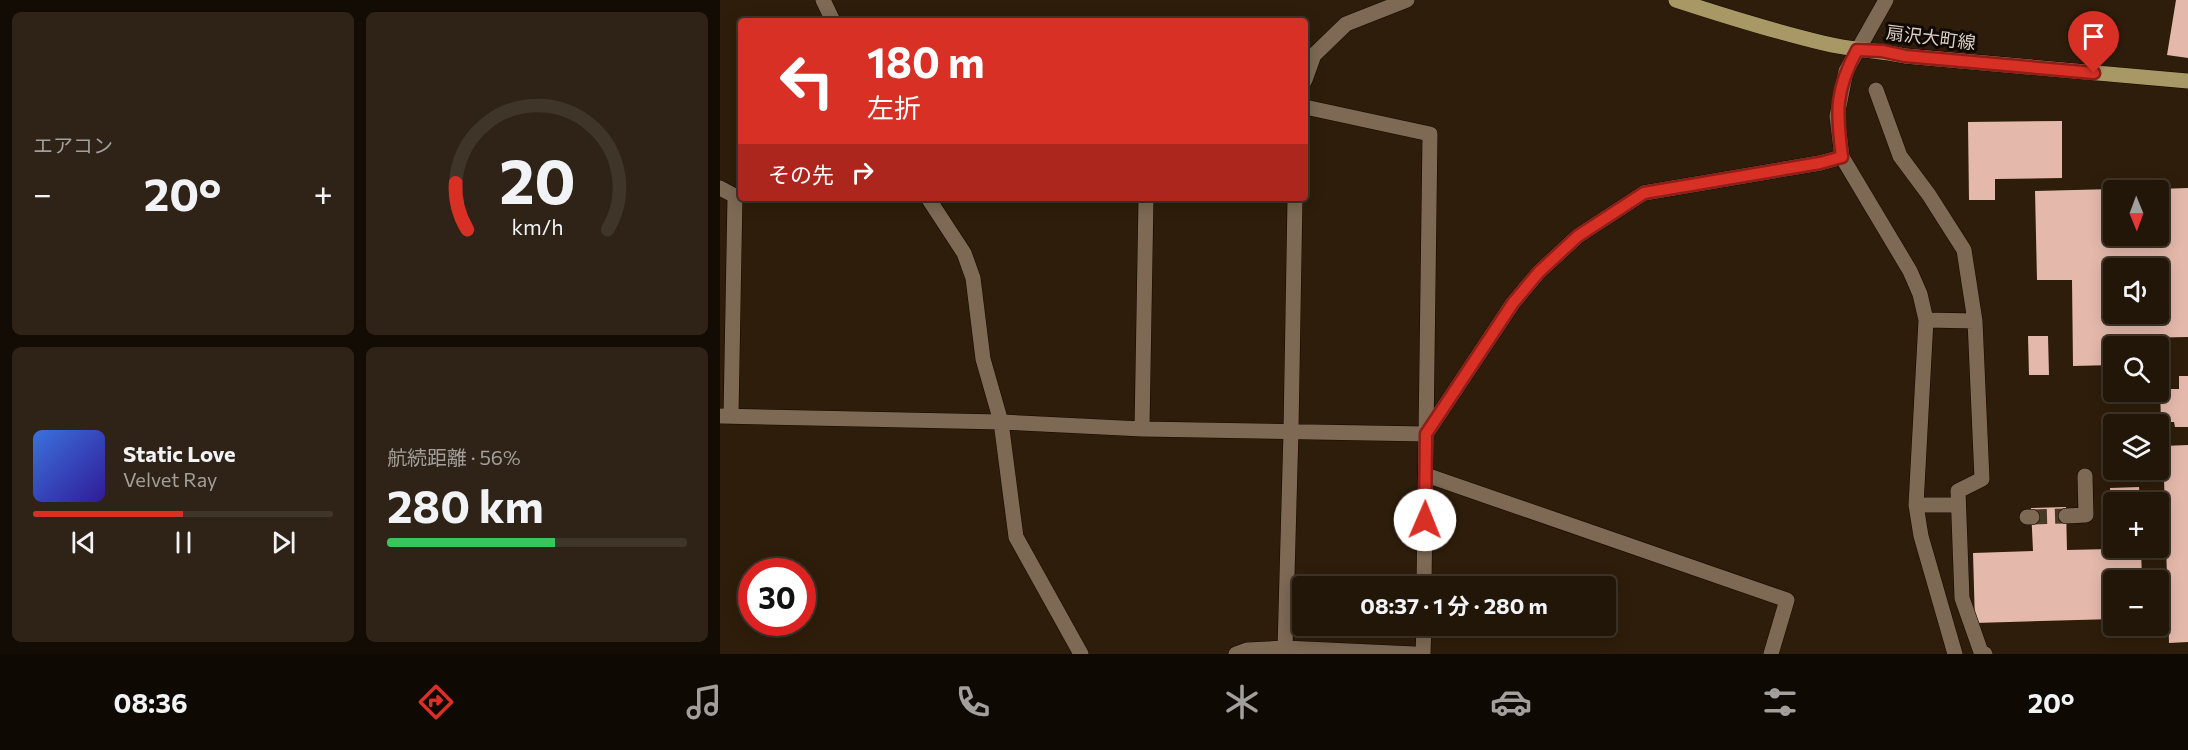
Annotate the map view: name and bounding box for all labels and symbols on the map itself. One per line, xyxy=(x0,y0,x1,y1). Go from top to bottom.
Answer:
pin xyxy=(2068,11,2119,73)
street label: 扇沢大町線 xyxy=(1885,21,1977,53)
north arrow xyxy=(2103,180,2169,246)
position arrow xyxy=(1393,488,1457,552)
speed limit sign: 30 xyxy=(738,558,816,636)

